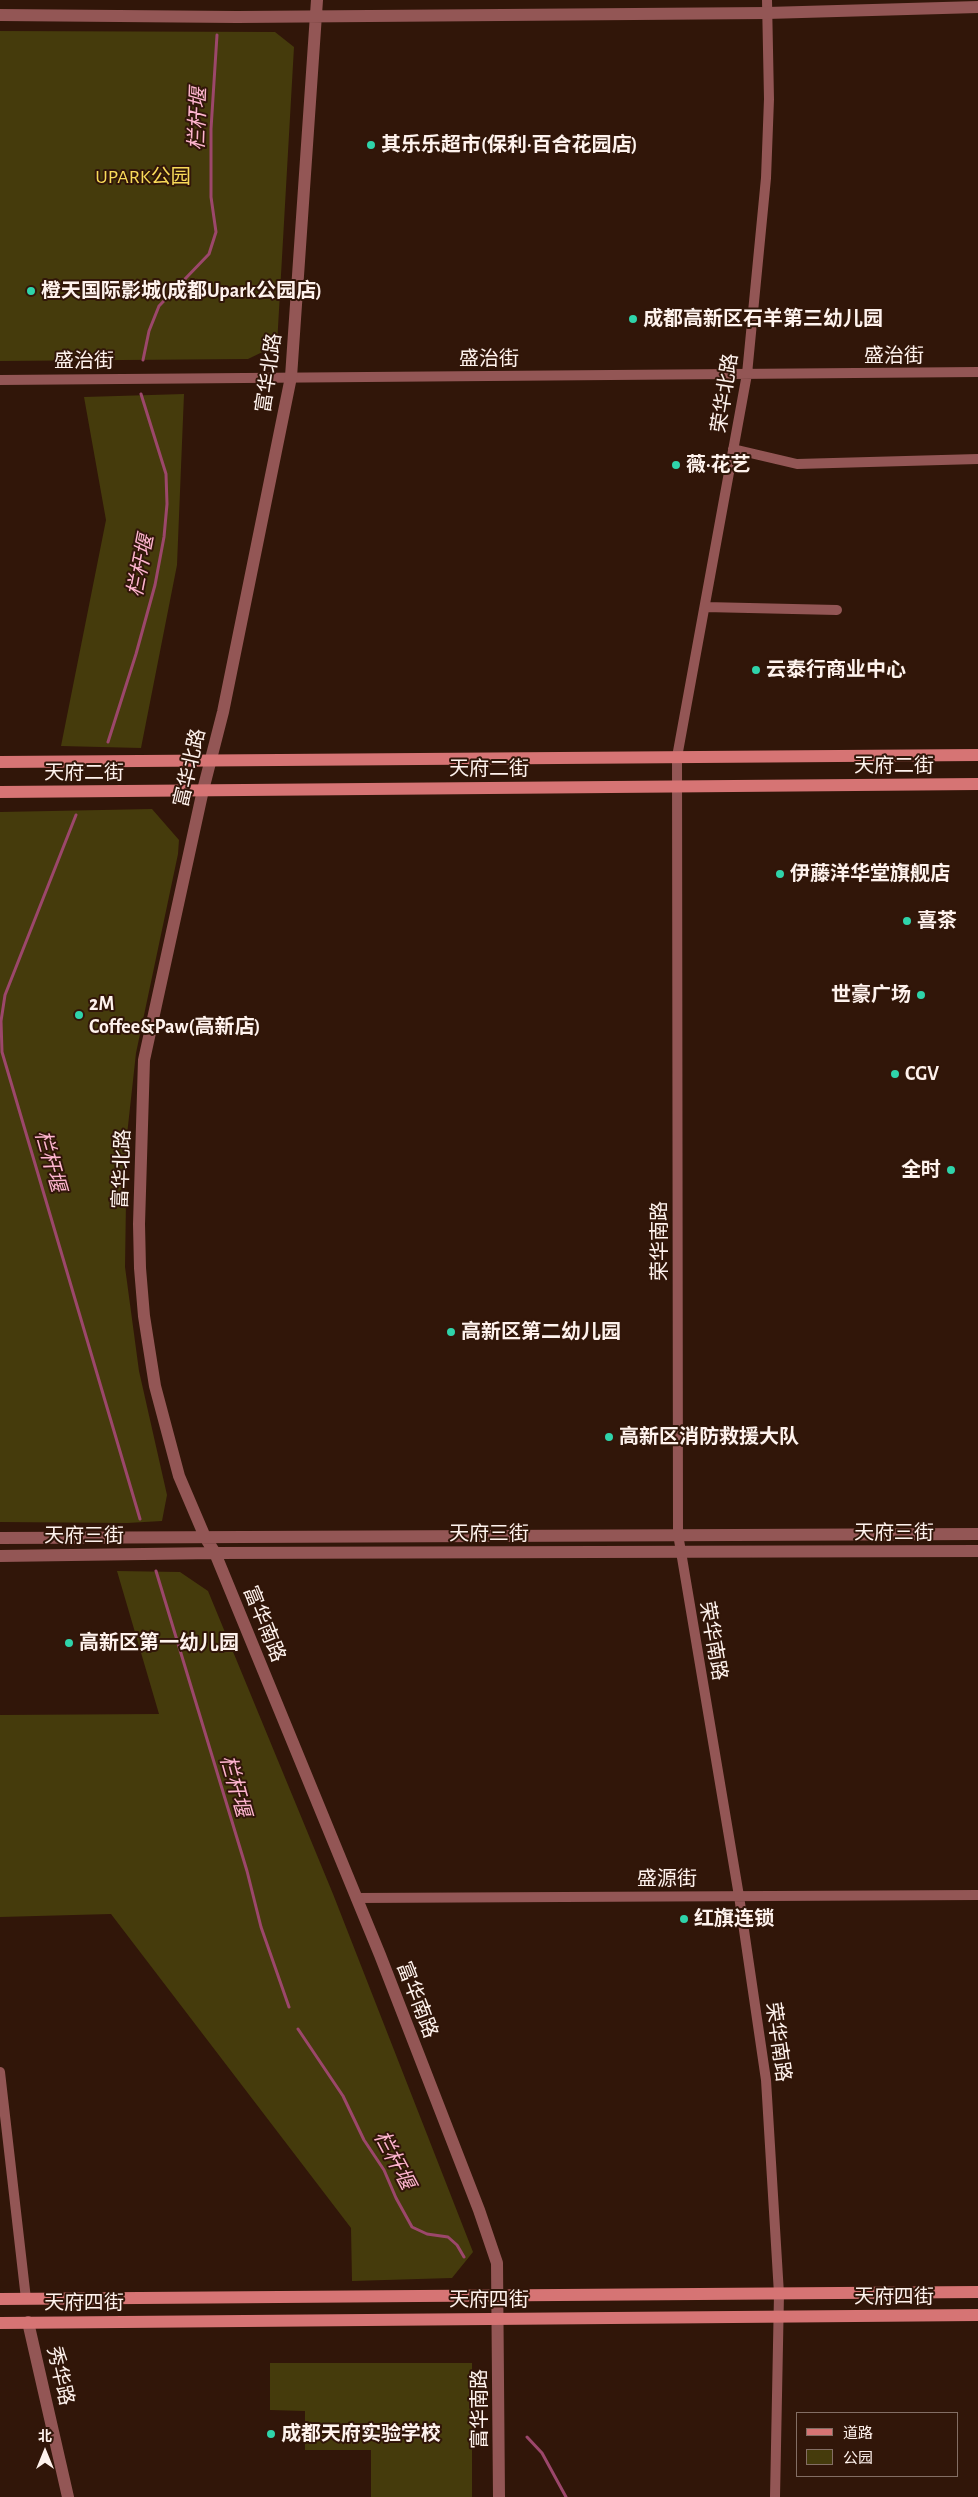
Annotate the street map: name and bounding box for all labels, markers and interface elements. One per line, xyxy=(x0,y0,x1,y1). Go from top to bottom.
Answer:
water label: 栏杆堰 xyxy=(184,87,212,151)
place label: 其乐乐超市(保利·百合花园店) xyxy=(381,133,637,157)
marker: 其乐乐超市(保利·百合花园店) xyxy=(365,139,377,151)
park label: UPARK公园 xyxy=(95,165,191,189)
place label: 橙天国际影城(成都Upark公园店) xyxy=(41,279,322,303)
marker: 橙天国际影城(成都Upark公园店) xyxy=(25,285,37,297)
place label: 成都高新区石羊第三幼儿园 xyxy=(643,307,883,331)
marker: 成都高新区石羊第三幼儿园 xyxy=(627,313,639,325)
street label: 富华北路 xyxy=(252,332,286,414)
street label: 盛治街 xyxy=(864,344,924,368)
street label: 盛治街 xyxy=(459,347,519,371)
street label: 盛治街 xyxy=(54,349,114,373)
street label: 荣华北路 xyxy=(707,352,743,434)
place label: 薇·花艺 xyxy=(686,453,751,477)
marker: 薇·花艺 xyxy=(670,459,682,471)
water label: 栏杆堰 xyxy=(123,533,159,599)
place label: 云泰行商业中心 xyxy=(766,658,906,682)
marker: 云泰行商业中心 xyxy=(750,664,762,676)
street label: 富华北路 xyxy=(169,726,211,810)
street label: 天府二街 xyxy=(854,754,934,778)
street label: 天府二街 xyxy=(449,757,529,781)
street label: 天府二街 xyxy=(44,761,124,785)
place label: 伊藤洋华堂旗舰店 xyxy=(790,862,950,886)
marker: 伊藤洋华堂旗舰店 xyxy=(774,868,786,880)
place label: 喜茶 xyxy=(917,909,957,933)
marker: 喜茶 xyxy=(901,915,913,927)
place label: 世豪广场 xyxy=(831,983,911,1007)
marker: 世豪广场 xyxy=(915,989,927,1001)
place label: 2M Coffee&Paw(高新店) xyxy=(89,992,260,1039)
marker: 2M Coffee&Paw(高新店) xyxy=(73,1009,85,1021)
place label: CGV xyxy=(905,1062,939,1086)
marker: CGV xyxy=(889,1068,901,1080)
water label: 栏杆堰 xyxy=(29,1127,71,1195)
street label: 富华北路 xyxy=(109,1129,135,1209)
place label: 全时 xyxy=(901,1158,941,1182)
marker: 全时 xyxy=(945,1164,957,1176)
street label: 荣华南路 xyxy=(648,1201,672,1281)
place label: 高新区第二幼儿园 xyxy=(461,1320,621,1344)
marker: 高新区第二幼儿园 xyxy=(445,1326,457,1338)
place label: 高新区消防救援大队 xyxy=(619,1425,799,1449)
marker: 高新区消防救援大队 xyxy=(603,1431,615,1443)
street label: 天府三街 xyxy=(854,1521,934,1545)
street label: 天府三街 xyxy=(449,1522,529,1546)
street label: 天府三街 xyxy=(44,1524,124,1548)
street label: 富华南路 xyxy=(238,1582,290,1666)
street label: 荣华南路 xyxy=(694,1600,732,1682)
place label: 高新区第一幼儿园 xyxy=(79,1631,239,1655)
marker: 高新区第一幼儿园 xyxy=(63,1637,75,1649)
water label: 栏杆堰 xyxy=(214,1752,256,1820)
street label: 盛源街 xyxy=(637,1867,697,1891)
place label: 红旗连锁 xyxy=(694,1907,774,1931)
marker: 红旗连锁 xyxy=(678,1913,690,1925)
street label: 富华南路 xyxy=(391,1958,443,2042)
street label: 荣华南路 xyxy=(761,2001,795,2083)
water label: 栏杆堰 xyxy=(368,2126,420,2194)
street label: 天府四街 xyxy=(854,2285,934,2309)
street label: 天府四街 xyxy=(449,2288,529,2312)
street label: 天府四街 xyxy=(44,2291,124,2315)
street label: 秀华路 xyxy=(42,2344,78,2408)
street label: 富华南路 xyxy=(468,2369,492,2449)
legend xyxy=(796,2412,958,2477)
place label: 成都天府实验学校 xyxy=(281,2422,441,2446)
text: 道路 xyxy=(843,2426,873,2441)
north arrow xyxy=(20,2427,70,2477)
marker: 成都天府实验学校 xyxy=(265,2428,277,2440)
text: 北 xyxy=(38,2430,52,2444)
text: 公园 xyxy=(843,2451,873,2466)

